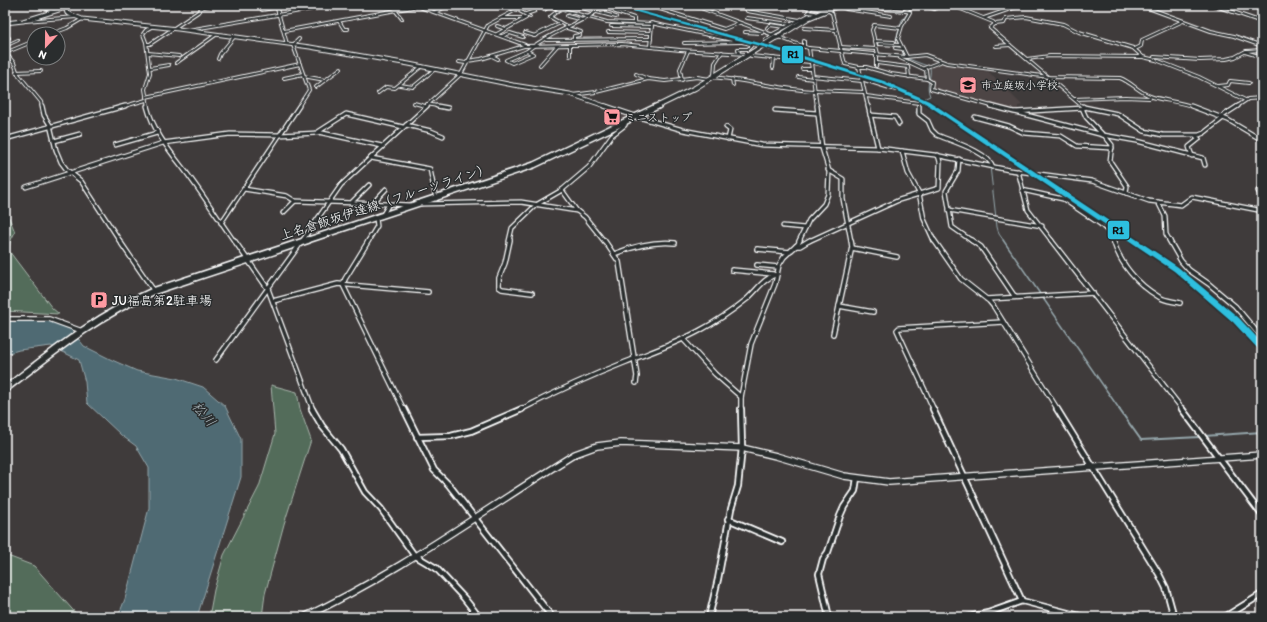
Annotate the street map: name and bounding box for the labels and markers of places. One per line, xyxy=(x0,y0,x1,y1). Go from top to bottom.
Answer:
school or university icon: 市立庭坂小学校 xyxy=(958,75,978,95)
place label: 市立庭坂小学校 xyxy=(981,79,1058,92)
supermarket icon: ミニストップ xyxy=(602,107,622,127)
place label: ミニストップ xyxy=(625,111,692,124)
parking icon: JU福島第2駐車場 xyxy=(89,290,109,310)
place label: JU福島第2駐車場 xyxy=(112,293,212,308)

